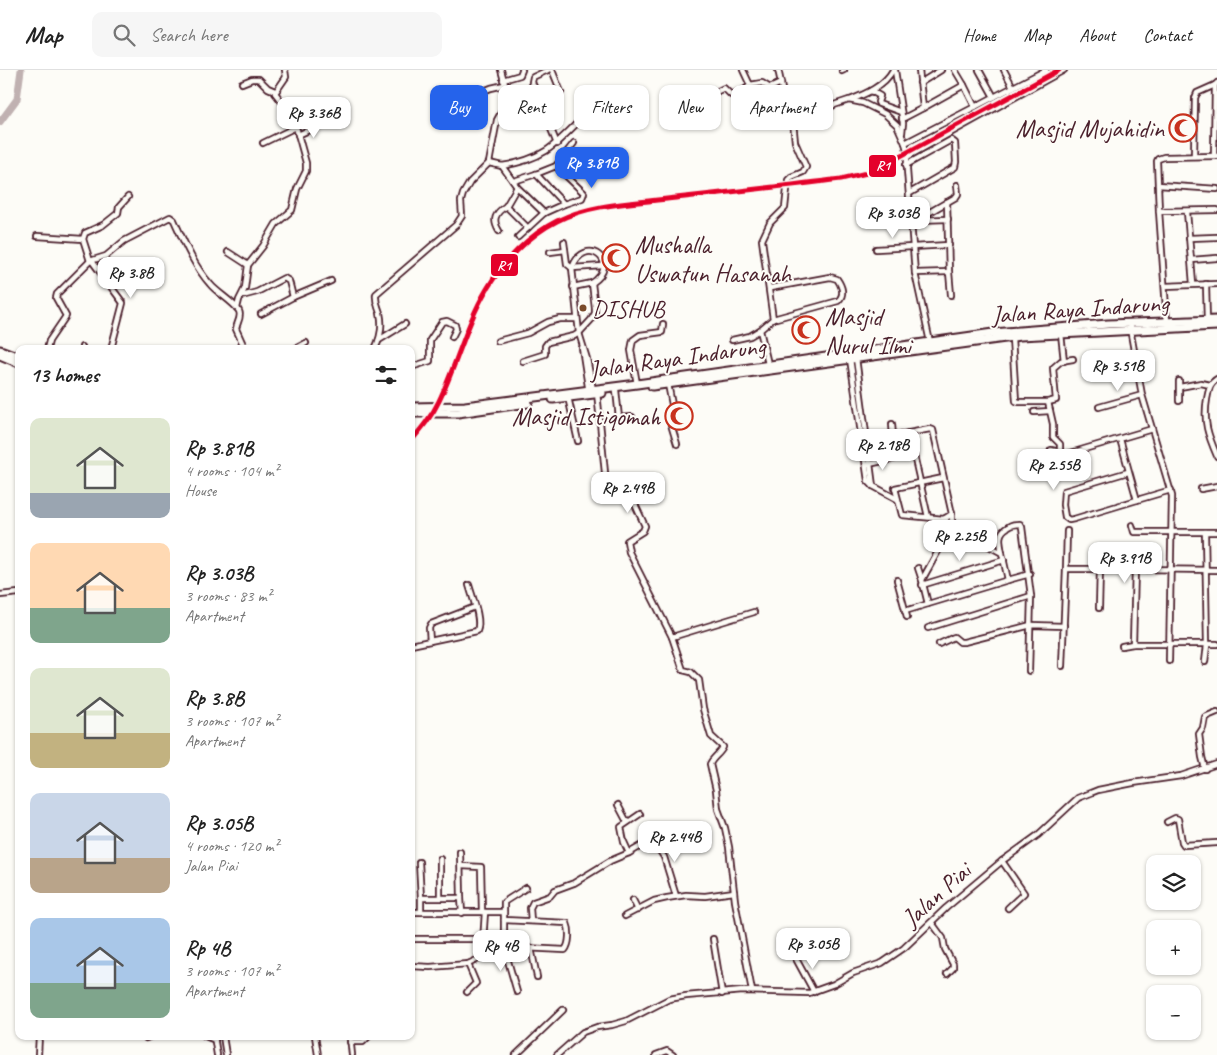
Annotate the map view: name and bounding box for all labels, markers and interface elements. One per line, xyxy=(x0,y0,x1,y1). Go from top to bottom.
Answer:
search box xyxy=(92,12,442,57)
text: Map xyxy=(25,20,62,50)
icon: search xyxy=(110,21,138,49)
text: Search here xyxy=(150,23,228,47)
text: Home xyxy=(963,24,996,46)
text: Map xyxy=(1024,24,1051,46)
text: About xyxy=(1079,24,1115,46)
text: Contact xyxy=(1143,24,1192,46)
chip: Buy xyxy=(430,85,488,130)
chip: Rent xyxy=(498,85,564,130)
chip: Filters xyxy=(574,85,649,130)
chip: New xyxy=(659,85,721,130)
chip: Apartment xyxy=(731,85,833,130)
pin: Rp 3.36B xyxy=(262,97,366,139)
text: Rp 3.36B xyxy=(288,103,340,123)
place label: Masjid Mujahidin xyxy=(1016,113,1165,145)
mosque icon: Masjid Mujahidin xyxy=(1168,113,1198,143)
pin: Rp 3.81B xyxy=(540,146,644,189)
text: Rp 3.81B xyxy=(566,153,618,173)
line badge: R1 xyxy=(868,154,897,178)
text: R1 xyxy=(876,157,892,174)
pin: Rp 3.03B xyxy=(841,196,945,239)
text: Rp 3.03B xyxy=(867,203,919,223)
place label: Mushalla Uswatun Hasanah xyxy=(635,229,793,290)
mosque icon: Mushalla Uswatun Hasanah xyxy=(601,243,631,273)
line badge: R1 xyxy=(490,253,519,277)
pin: Rp 3.8B xyxy=(85,256,177,299)
text: R1 xyxy=(497,257,513,274)
text: Rp 3.8B xyxy=(109,263,153,283)
street label: Jalan Raya Indarung xyxy=(990,287,1172,331)
place label: DISHUB xyxy=(592,294,666,324)
place label: Masjid Nurul Ilmi xyxy=(825,301,914,362)
marker: DISHUB xyxy=(578,303,588,313)
mosque icon: Masjid Nurul Ilmi xyxy=(791,315,821,345)
street label: Jalan Raya Indarung xyxy=(586,330,769,386)
pin: Rp 3.51B xyxy=(1066,350,1170,392)
text: Rp 3.51B xyxy=(1092,356,1144,376)
icon: filters xyxy=(372,361,400,389)
text: 13 homes xyxy=(30,362,99,388)
place label: Masjid Istiqomah xyxy=(512,401,662,433)
mosque icon: Masjid Istiqomah xyxy=(664,401,694,431)
pin: Rp 2.18B xyxy=(831,428,935,471)
text: Rp 3.81B xyxy=(185,435,253,461)
text: Rp 2.18B xyxy=(857,435,909,455)
icon: home xyxy=(70,438,130,498)
pin: Rp 2.55B xyxy=(1002,448,1106,491)
text: Rp 2.55B xyxy=(1028,455,1080,475)
text: 4 rooms · 104 m² xyxy=(185,461,279,481)
pin: Rp 2.49B xyxy=(576,472,680,514)
text: Rp 2.49B xyxy=(602,478,654,498)
text: House xyxy=(185,481,216,501)
pin: Rp 2.25B xyxy=(908,520,1012,562)
text: Rp 2.25B xyxy=(934,526,986,546)
pin: Rp 3.91B xyxy=(1073,542,1177,584)
text: Rp 3.91B xyxy=(1099,548,1151,568)
text: Rp 3.03B xyxy=(185,560,253,586)
icon: home xyxy=(70,563,130,623)
text: 3 rooms · 83 m² xyxy=(185,586,271,606)
text: Apartment xyxy=(185,606,244,626)
text: Rp 3.8B xyxy=(185,685,244,711)
icon: home xyxy=(70,688,130,748)
text: 3 rooms · 107 m² xyxy=(185,711,279,731)
text: Apartment xyxy=(185,731,244,751)
text: Rp 3.05B xyxy=(185,810,253,836)
icon: home xyxy=(70,813,130,873)
pin: Rp 2.44B xyxy=(623,820,727,863)
text: Rp 2.44B xyxy=(649,827,701,847)
text: 4 rooms · 120 m² xyxy=(185,836,279,856)
street label: Jalan Piai xyxy=(895,853,980,935)
map controls xyxy=(1146,855,1201,1040)
button: layers xyxy=(1146,855,1201,910)
text: Jalan Piai xyxy=(185,856,237,876)
button: + xyxy=(1146,920,1201,975)
pin: Rp 3.05B xyxy=(761,928,865,970)
pin: Rp 4B xyxy=(466,930,536,972)
text: Rp 3.05B xyxy=(787,934,839,954)
text: Rp 4B xyxy=(185,935,230,961)
text: Rp 4B xyxy=(484,936,518,956)
icon: home xyxy=(70,938,130,998)
text: 3 rooms · 107 m² xyxy=(185,961,279,981)
text: Apartment xyxy=(185,981,244,1001)
button: − xyxy=(1146,985,1201,1040)

